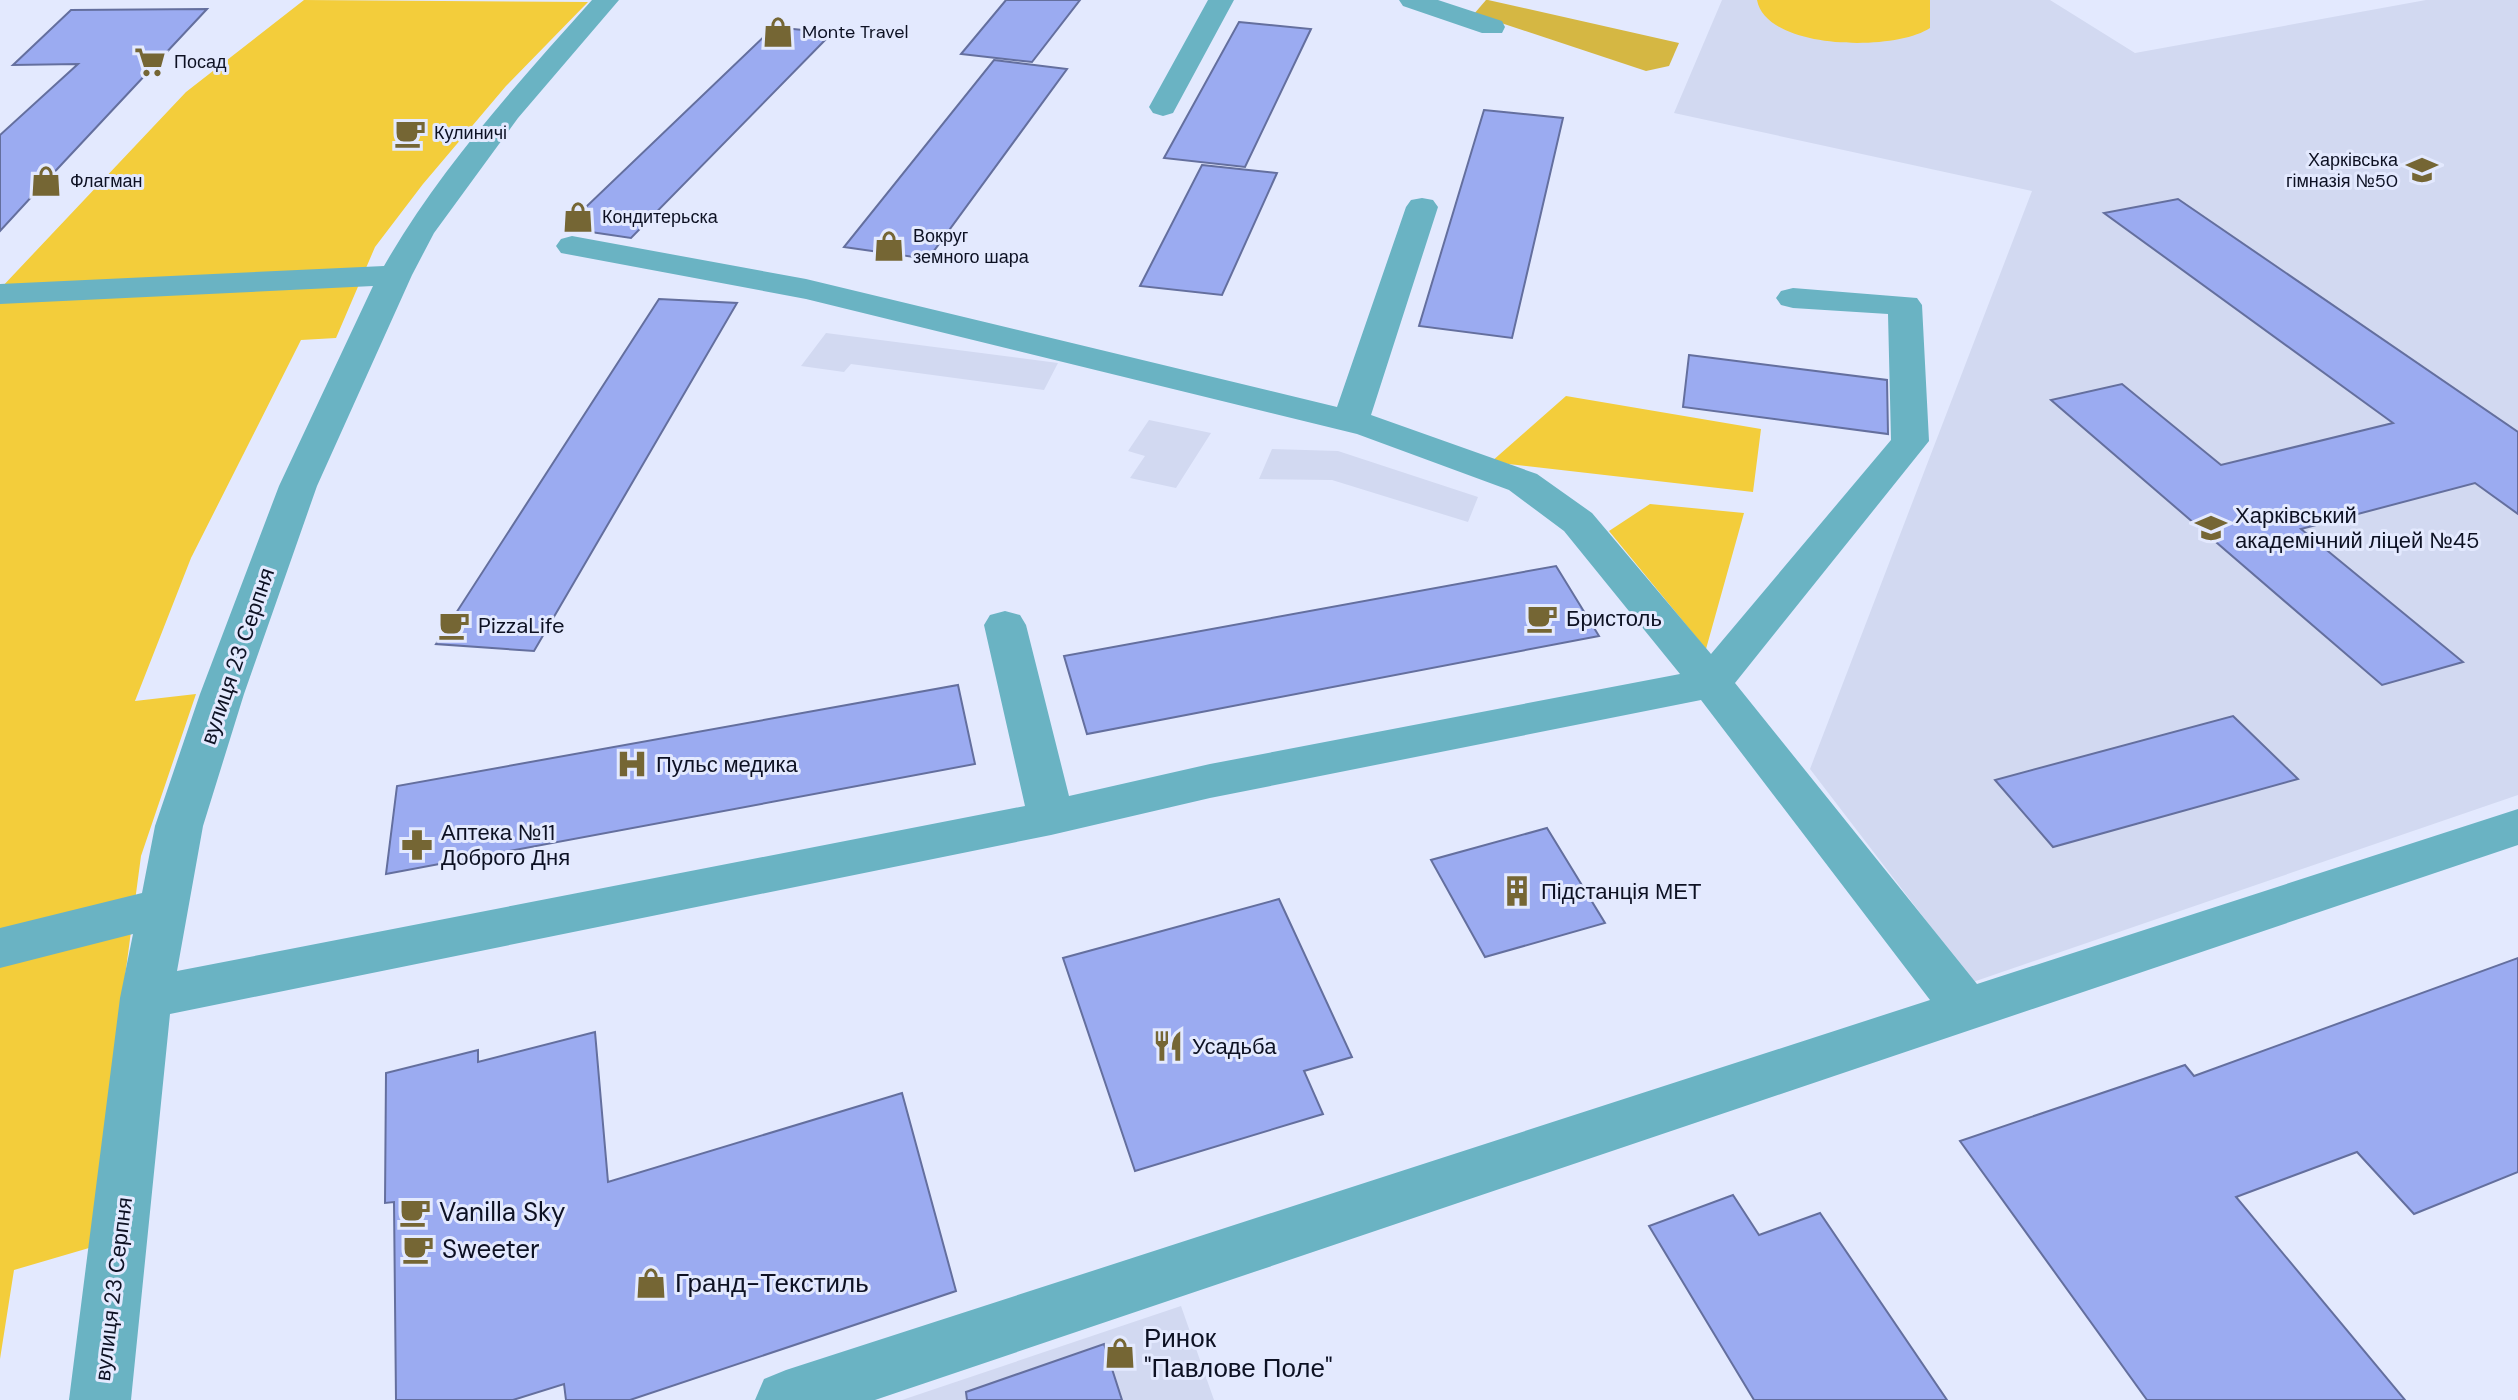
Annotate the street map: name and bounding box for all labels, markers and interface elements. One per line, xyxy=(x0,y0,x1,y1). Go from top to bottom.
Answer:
shop icon: Monte Travel xyxy=(761,15,795,49)
place label: Monte Travel xyxy=(802,20,908,44)
supermarket icon: Посад xyxy=(133,45,167,79)
place label: Посад xyxy=(174,50,227,74)
cafe icon: Кулиничі xyxy=(393,116,427,150)
place label: Кулиничі xyxy=(434,121,507,145)
place label: Харківська гімназія №50 xyxy=(2286,148,2399,193)
school or university icon: Харківська гімназія №50 xyxy=(2405,153,2439,187)
shop icon: Флагман xyxy=(29,164,63,198)
place label: Флагман xyxy=(70,169,143,193)
shop icon: Кондитерьска xyxy=(561,200,595,234)
place label: Кондитерьска xyxy=(602,205,719,229)
place label: Вокруг земного шара xyxy=(913,224,1030,269)
shop icon: Вокруг земного шара xyxy=(872,229,906,263)
place label: Харківський академічний ліцей №45 xyxy=(2235,501,2480,555)
school or university icon: Харківський академічний ліцей №45 xyxy=(2194,511,2228,545)
street label: вулиця 23 Серпня xyxy=(194,564,281,748)
cafe icon: Бристоль xyxy=(1525,601,1559,635)
place label: Бристоль xyxy=(1566,604,1662,633)
cafe icon: PizzaLife xyxy=(437,608,471,642)
place label: PizzaLife xyxy=(478,611,565,640)
hospital icon: Пульс медика xyxy=(615,747,649,781)
place label: Пульс медика xyxy=(656,750,799,779)
place label: Аптека №11 Доброго Дня xyxy=(441,818,570,872)
pharmacy icon: Аптека №11 Доброго Дня xyxy=(400,828,434,862)
building icon: Підстанція МЕТ xyxy=(1500,874,1534,908)
place label: Підстанція МЕТ xyxy=(1541,877,1701,906)
restaurant icon: Усадьба xyxy=(1151,1029,1185,1063)
place label: Усадьба xyxy=(1192,1032,1277,1061)
street label: вулиця 23 Серпня xyxy=(88,1195,139,1383)
cafe icon: Vanilla Sky xyxy=(398,1195,432,1229)
place label: Vanilla Sky xyxy=(439,1195,566,1229)
cafe icon: Sweeter xyxy=(401,1232,435,1266)
place label: Sweeter xyxy=(442,1232,540,1266)
shop icon: Гранд-Текстиль xyxy=(634,1266,668,1300)
place label: Гранд-Текстиль xyxy=(675,1266,869,1300)
place label: Ринок "Павлове Поле" xyxy=(1144,1321,1333,1385)
shop icon: Ринок "Павлове Поле" xyxy=(1103,1336,1137,1370)

